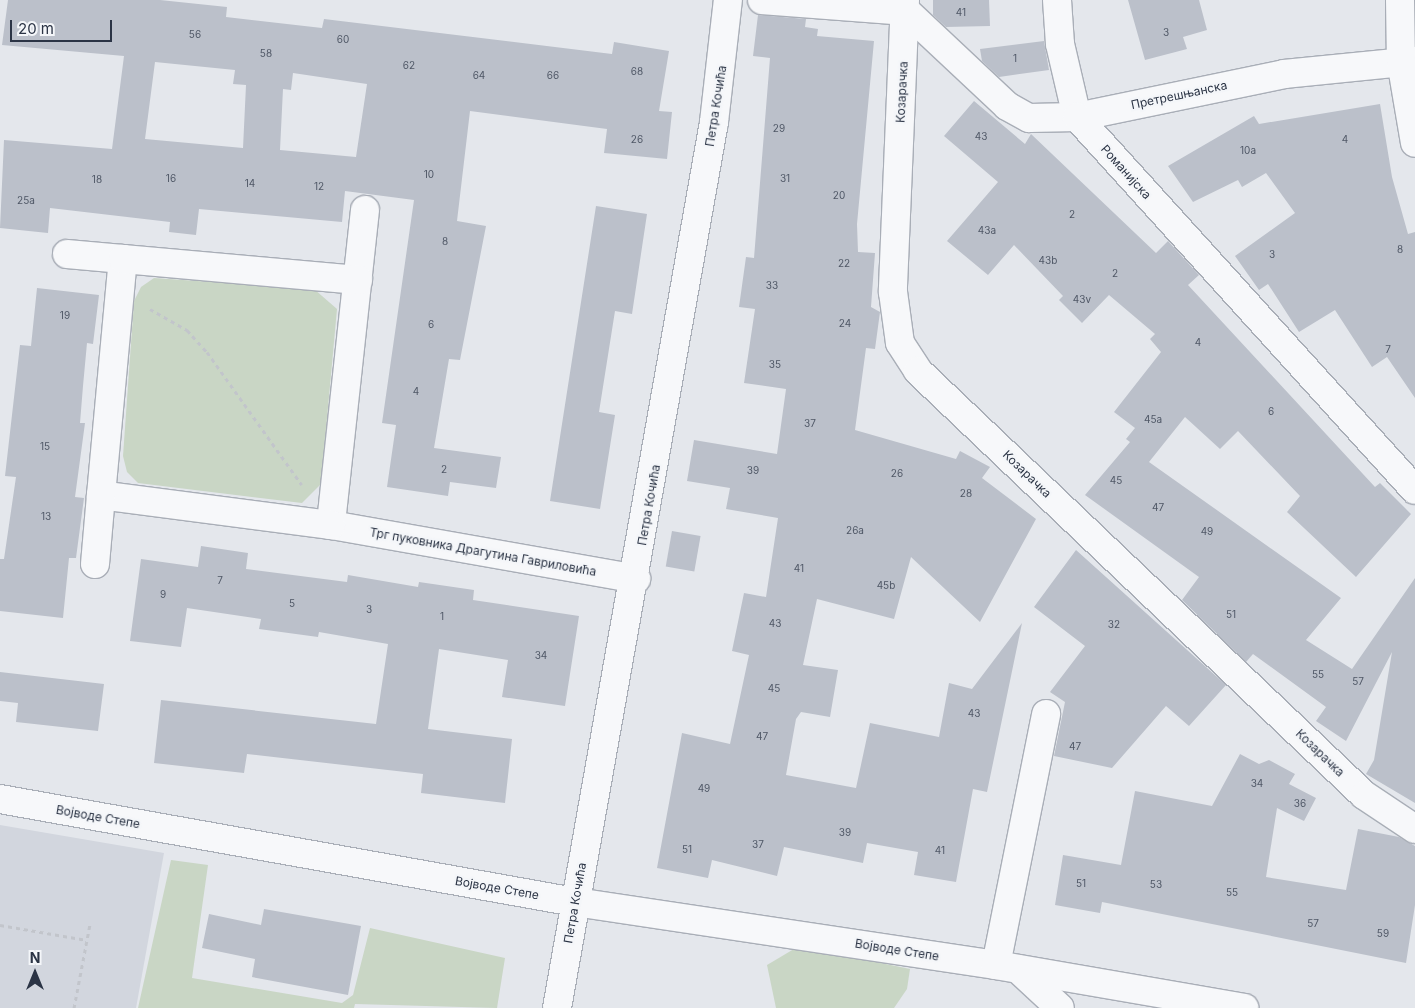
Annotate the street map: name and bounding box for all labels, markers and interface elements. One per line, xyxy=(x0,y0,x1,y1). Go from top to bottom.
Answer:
house number: 41 xyxy=(956,7,966,19)
scale bar xyxy=(12,10,115,42)
text: 20 m xyxy=(18,19,54,38)
house number: 3 xyxy=(1163,27,1169,39)
house number: 56 xyxy=(189,29,201,41)
house number: 60 xyxy=(337,34,349,46)
house number: 58 xyxy=(260,48,272,60)
house number: 1 xyxy=(1013,53,1017,65)
house number: 62 xyxy=(403,60,415,72)
street label: Козарачка xyxy=(893,61,911,123)
street label: Петра Кочића xyxy=(702,64,730,148)
house number: 68 xyxy=(631,66,643,78)
house number: 64 xyxy=(473,70,485,82)
house number: 66 xyxy=(547,70,559,82)
street label: Претрешњанска xyxy=(1130,78,1228,112)
house number: 29 xyxy=(773,123,785,135)
house number: 43 xyxy=(975,131,987,143)
house number: 26 xyxy=(631,134,643,146)
house number: 4 xyxy=(1342,134,1348,146)
street label: Романијска xyxy=(1098,142,1154,202)
house number: 10a xyxy=(1240,145,1256,157)
house number: 10 xyxy=(424,169,434,181)
house number: 16 xyxy=(166,173,176,185)
house number: 31 xyxy=(780,173,790,185)
house number: 18 xyxy=(92,174,102,186)
house number: 14 xyxy=(245,178,255,190)
house number: 12 xyxy=(314,181,324,193)
house number: 20 xyxy=(833,190,845,202)
house number: 25a xyxy=(17,195,35,207)
house number: 2 xyxy=(1069,209,1075,221)
house number: 43a xyxy=(978,225,996,237)
house number: 8 xyxy=(442,236,448,248)
house number: 8 xyxy=(1397,244,1403,256)
house number: 3 xyxy=(1269,249,1275,261)
house number: 43b xyxy=(1039,255,1057,267)
house number: 22 xyxy=(838,258,850,270)
house number: 2 xyxy=(1112,268,1118,280)
house number: 33 xyxy=(766,280,778,292)
house number: 43v xyxy=(1073,294,1091,306)
house number: 19 xyxy=(60,310,70,322)
house number: 24 xyxy=(839,318,851,330)
house number: 6 xyxy=(428,319,434,331)
house number: 4 xyxy=(1195,337,1201,349)
house number: 7 xyxy=(1385,344,1391,356)
house number: 35 xyxy=(769,359,781,371)
house number: 4 xyxy=(413,386,419,398)
house number: 6 xyxy=(1268,406,1274,418)
house number: 45a xyxy=(1144,414,1162,426)
house number: 37 xyxy=(804,418,816,430)
house number: 15 xyxy=(40,441,50,453)
street label: Козарачка xyxy=(1000,447,1054,501)
street label: Петра Кочића xyxy=(635,463,663,547)
house number: 2 xyxy=(441,464,447,476)
house number: 39 xyxy=(747,465,759,477)
house number: 26 xyxy=(891,468,903,480)
house number: 45 xyxy=(1110,475,1122,487)
house number: 28 xyxy=(960,488,972,500)
house number: 47 xyxy=(1152,502,1164,514)
house number: 13 xyxy=(41,511,51,523)
street label: Трг пуковника Драгутина Гавриловића xyxy=(369,525,597,579)
house number: 26a xyxy=(846,525,864,537)
house number: 49 xyxy=(1201,526,1213,538)
house number: 41 xyxy=(794,563,804,575)
house number: 7 xyxy=(217,575,223,587)
house number: 45b xyxy=(877,580,895,592)
house number: 9 xyxy=(160,589,166,601)
house number: 5 xyxy=(289,598,295,610)
house number: 3 xyxy=(366,604,372,616)
house number: 51 xyxy=(1226,609,1236,621)
house number: 1 xyxy=(440,611,444,623)
house number: 43 xyxy=(769,618,781,630)
house number: 32 xyxy=(1108,619,1120,631)
house number: 34 xyxy=(535,650,547,662)
house number: 55 xyxy=(1312,669,1324,681)
house number: 57 xyxy=(1352,676,1364,688)
house number: 45 xyxy=(768,683,780,695)
house number: 43 xyxy=(968,708,980,720)
street label: Козарачка xyxy=(1293,726,1347,780)
house number: 47 xyxy=(756,731,768,743)
house number: 47 xyxy=(1069,741,1081,753)
house number: 34 xyxy=(1251,778,1263,790)
house number: 49 xyxy=(698,783,710,795)
house number: 36 xyxy=(1294,798,1306,810)
street label: Војводе Степе xyxy=(55,803,141,831)
house number: 39 xyxy=(839,827,851,839)
house number: 37 xyxy=(752,839,764,851)
house number: 51 xyxy=(682,844,692,856)
house number: 41 xyxy=(935,845,945,857)
street label: Петра Кочића xyxy=(561,861,589,945)
street label: Војводе Степе xyxy=(454,874,540,902)
house number: 51 xyxy=(1076,878,1086,890)
house number: 53 xyxy=(1150,879,1162,891)
house number: 55 xyxy=(1226,887,1238,899)
house number: 57 xyxy=(1307,918,1319,930)
house number: 59 xyxy=(1377,928,1389,940)
street label: Војводе Степе xyxy=(854,936,940,964)
north arrow xyxy=(10,948,60,998)
text: N xyxy=(30,949,40,966)

